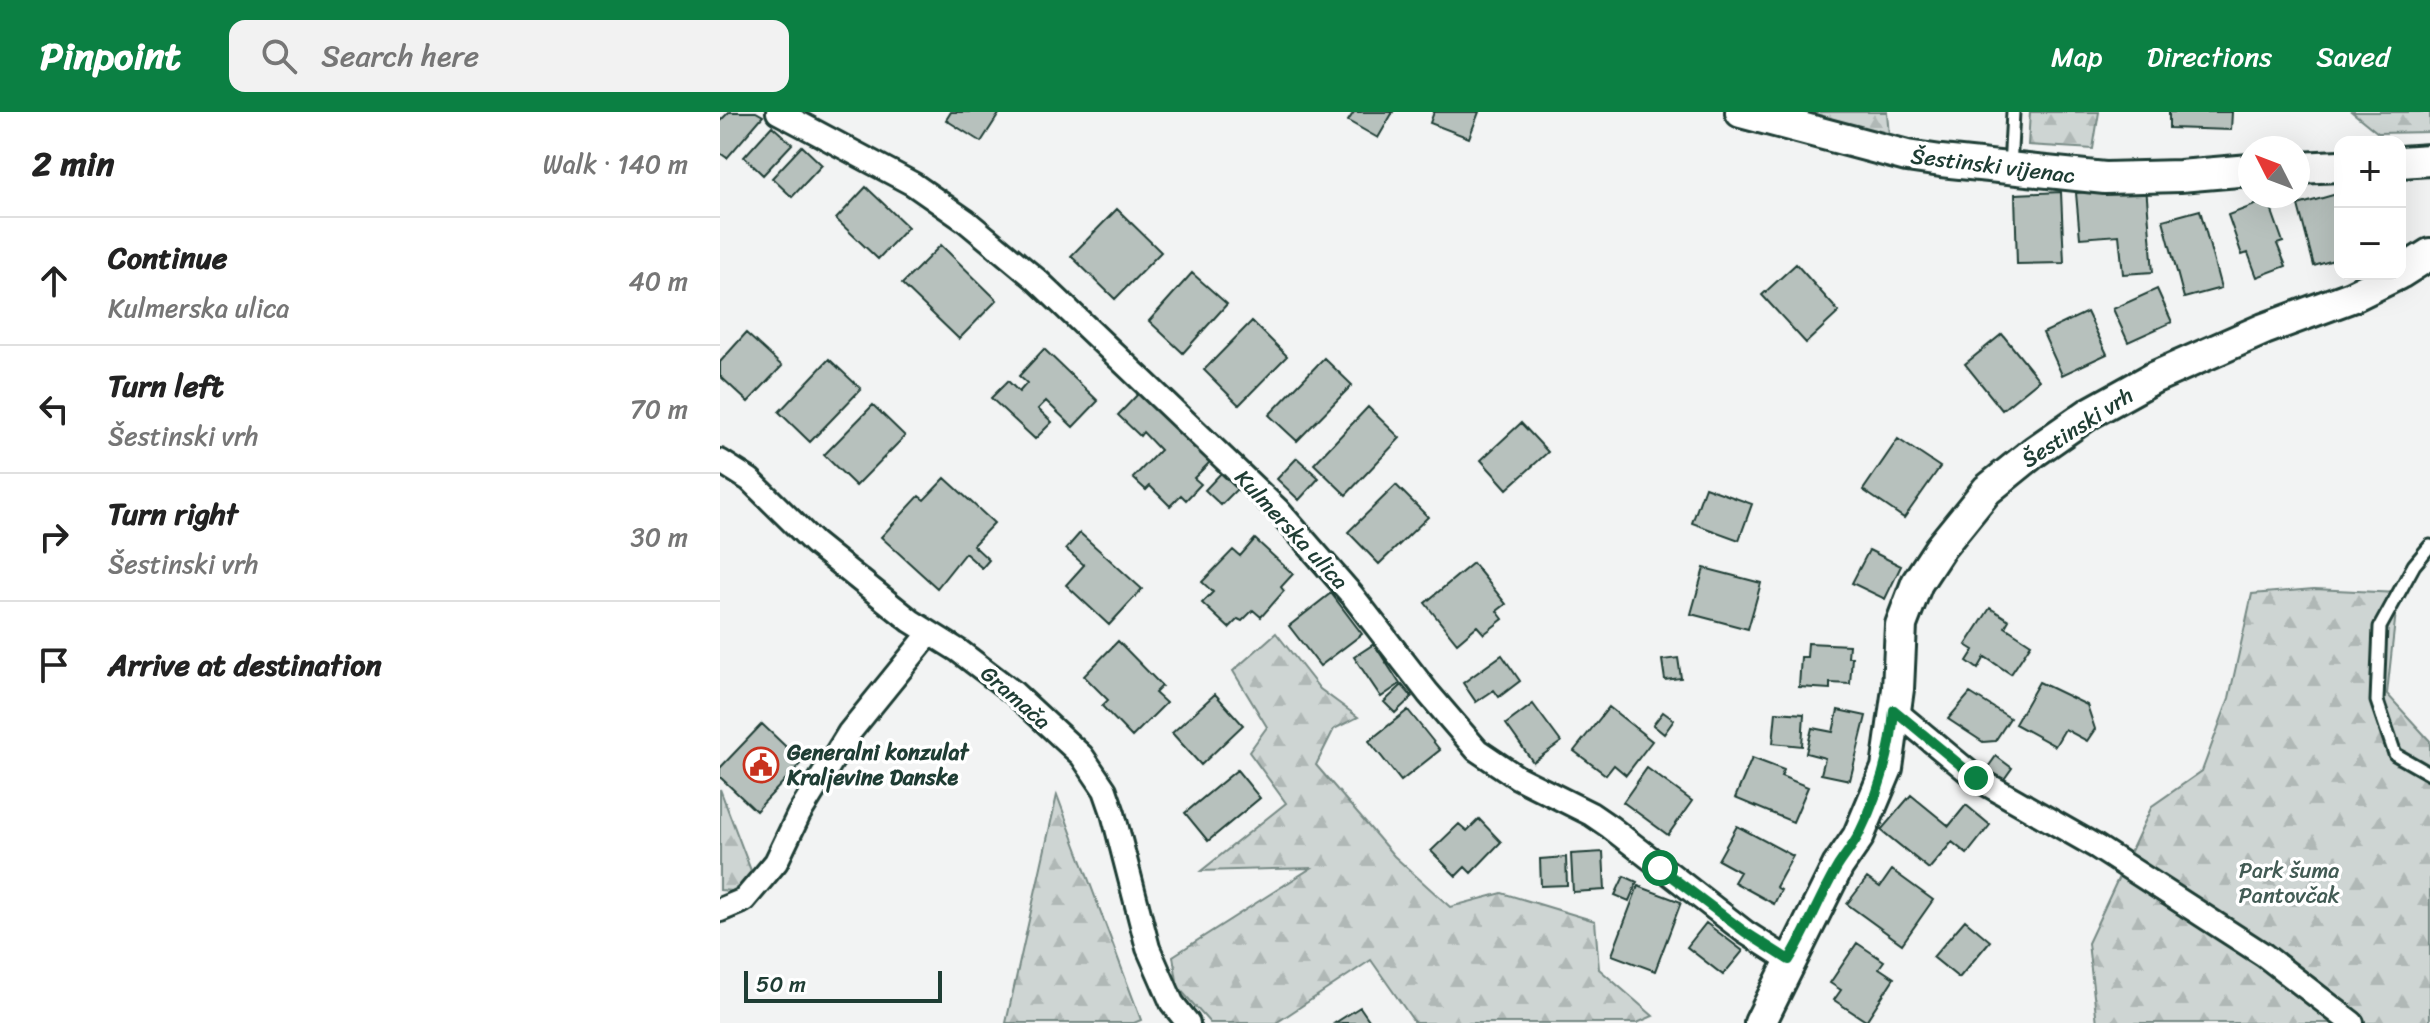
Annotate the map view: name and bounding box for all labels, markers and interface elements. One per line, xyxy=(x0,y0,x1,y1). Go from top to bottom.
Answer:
search box xyxy=(229,20,789,92)
text: Pinpoint xyxy=(40,23,181,90)
text: Search here xyxy=(321,29,479,83)
text: Map xyxy=(2051,32,2103,81)
text: Directions xyxy=(2147,32,2272,81)
text: Saved xyxy=(2316,32,2390,81)
icon: search xyxy=(257,34,301,78)
text: 2 min xyxy=(32,134,114,194)
street label: Šestinski vijenac xyxy=(1909,136,2077,195)
north arrow xyxy=(2238,136,2310,208)
map controls xyxy=(2334,136,2406,280)
button: + xyxy=(2334,136,2406,208)
text: Walk · 140 m xyxy=(543,141,688,187)
button: − xyxy=(2334,208,2406,280)
text: Continue xyxy=(108,231,227,285)
text: 40 m xyxy=(629,258,688,304)
icon: ahead xyxy=(32,259,76,303)
text: Kulmerska ulica xyxy=(108,285,289,331)
text: Turn left xyxy=(108,359,224,413)
street label: Šestinski vrh xyxy=(2013,376,2141,478)
text: 70 m xyxy=(630,386,688,432)
icon: left xyxy=(32,387,76,431)
text: Šestinski vrh xyxy=(108,413,258,459)
street label: Kulmerska ulica xyxy=(1225,460,1358,599)
text: Turn right xyxy=(108,487,238,541)
text: 30 m xyxy=(631,514,688,560)
icon: right xyxy=(32,515,76,559)
text: Šestinski vrh xyxy=(108,541,258,587)
text: Arrive at destination xyxy=(108,638,382,692)
icon: arrive xyxy=(32,643,76,687)
street label: Gramača xyxy=(971,655,1060,740)
place label: Generalni konzulat Kraljevine Danske xyxy=(786,733,970,797)
public building icon: Generalni konzulat Kraljevine Danske xyxy=(742,746,780,784)
route end xyxy=(1958,760,1994,796)
route start xyxy=(1642,850,1678,886)
park label: Park šuma Pantovčak xyxy=(2239,851,2340,915)
text: 50 m xyxy=(756,965,806,1004)
scale bar xyxy=(744,967,942,1003)

